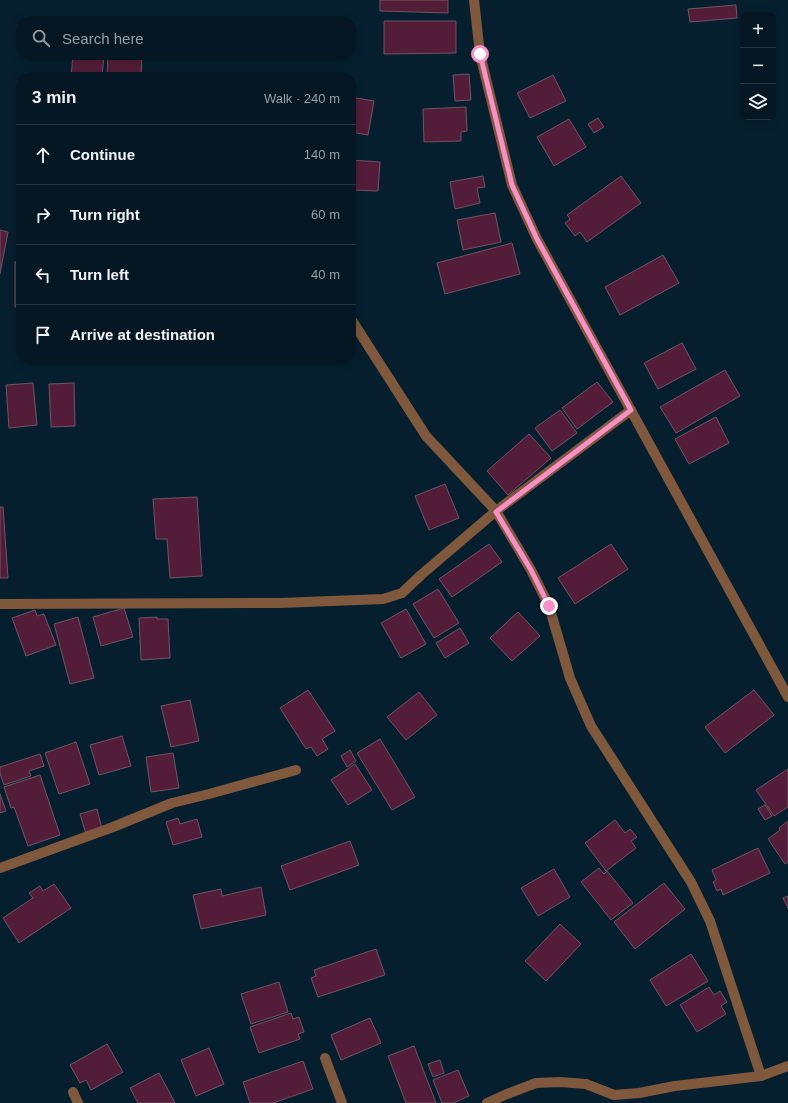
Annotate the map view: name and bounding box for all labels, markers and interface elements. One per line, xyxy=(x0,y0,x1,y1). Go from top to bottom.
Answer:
map controls xyxy=(740,12,776,120)
button: + xyxy=(740,12,776,48)
search box xyxy=(16,16,356,60)
icon: search xyxy=(30,27,52,49)
text: Search here xyxy=(62,30,144,47)
route start xyxy=(471,45,489,63)
button: − xyxy=(740,48,776,84)
button: layers xyxy=(740,84,776,120)
text: 3 min xyxy=(32,88,76,107)
text: Walk · 240 m xyxy=(264,91,340,106)
icon: ahead xyxy=(32,144,54,166)
text: Continue xyxy=(70,146,135,163)
text: 140 m xyxy=(304,147,340,162)
icon: right xyxy=(32,204,54,226)
text: Turn right xyxy=(70,206,140,223)
text: 60 m xyxy=(311,207,340,222)
icon: left xyxy=(32,264,54,286)
text: Turn left xyxy=(70,266,129,283)
text: 40 m xyxy=(311,267,340,282)
icon: arrive xyxy=(32,324,54,346)
text: Arrive at destination xyxy=(70,326,215,343)
route end xyxy=(540,597,558,615)

